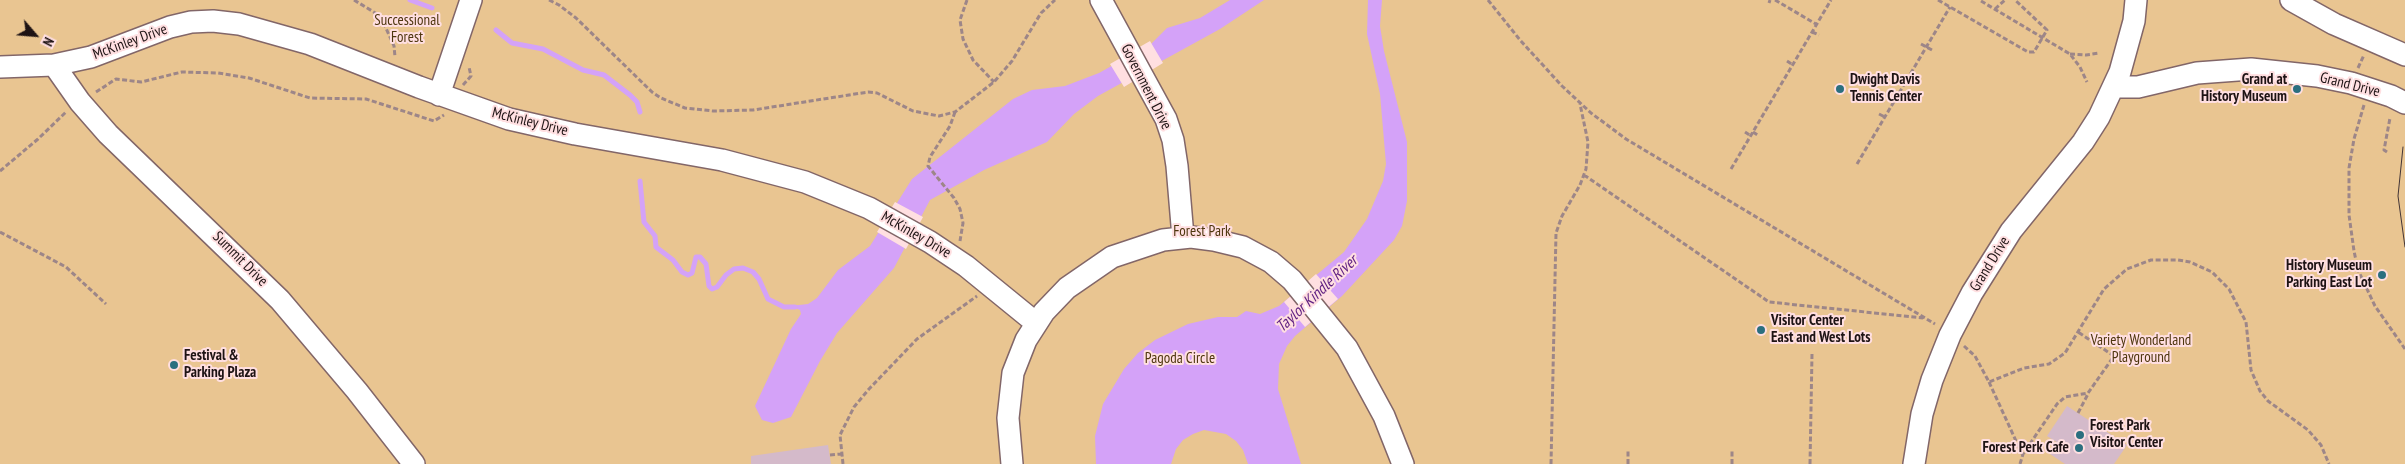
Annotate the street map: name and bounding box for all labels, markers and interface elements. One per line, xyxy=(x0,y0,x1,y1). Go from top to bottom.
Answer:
north arrow xyxy=(10,10,60,60)
park label: Successional Forest xyxy=(374,12,440,47)
street label: McKinley Drive xyxy=(90,20,170,64)
text: N xyxy=(39,34,58,49)
street label: Government Drive xyxy=(1117,41,1175,133)
street label: Grand Drive xyxy=(2318,69,2382,101)
place label: Dwight Davis Tennis Center xyxy=(1850,71,1922,106)
place label: Grand at History Museum xyxy=(2201,71,2287,106)
marker: Dwight Davis Tennis Center xyxy=(1834,83,1846,95)
marker: Grand at History Museum xyxy=(2291,83,2303,95)
street label: McKinley Drive xyxy=(490,104,570,140)
street label: McKinley Drive xyxy=(878,208,954,262)
park label: Forest Park xyxy=(1173,223,1231,241)
street label: Summit Drive xyxy=(209,228,271,290)
street label: Grand Drive xyxy=(1966,233,2014,295)
water label: Taylor Kindle River xyxy=(1272,252,1362,336)
place label: History Museum Parking East Lot xyxy=(2286,257,2372,292)
marker: History Museum Parking East Lot xyxy=(2376,269,2388,281)
place label: Visitor Center East and West Lots xyxy=(1771,312,1870,347)
marker: Visitor Center East and West Lots xyxy=(1755,324,1767,336)
park label: Variety Wonderland Playground xyxy=(2091,332,2191,367)
place label: Festival & Parking Plaza xyxy=(184,347,256,382)
park label: Pagoda Circle xyxy=(1145,350,1215,368)
marker: Festival & Parking Plaza xyxy=(168,359,180,371)
place label: Forest Park Visitor Center xyxy=(2090,417,2163,452)
marker: Forest Park Visitor Center xyxy=(2074,429,2086,441)
place label: Forest Perk Cafe xyxy=(1982,439,2069,457)
marker: Forest Perk Cafe xyxy=(2073,442,2085,454)

